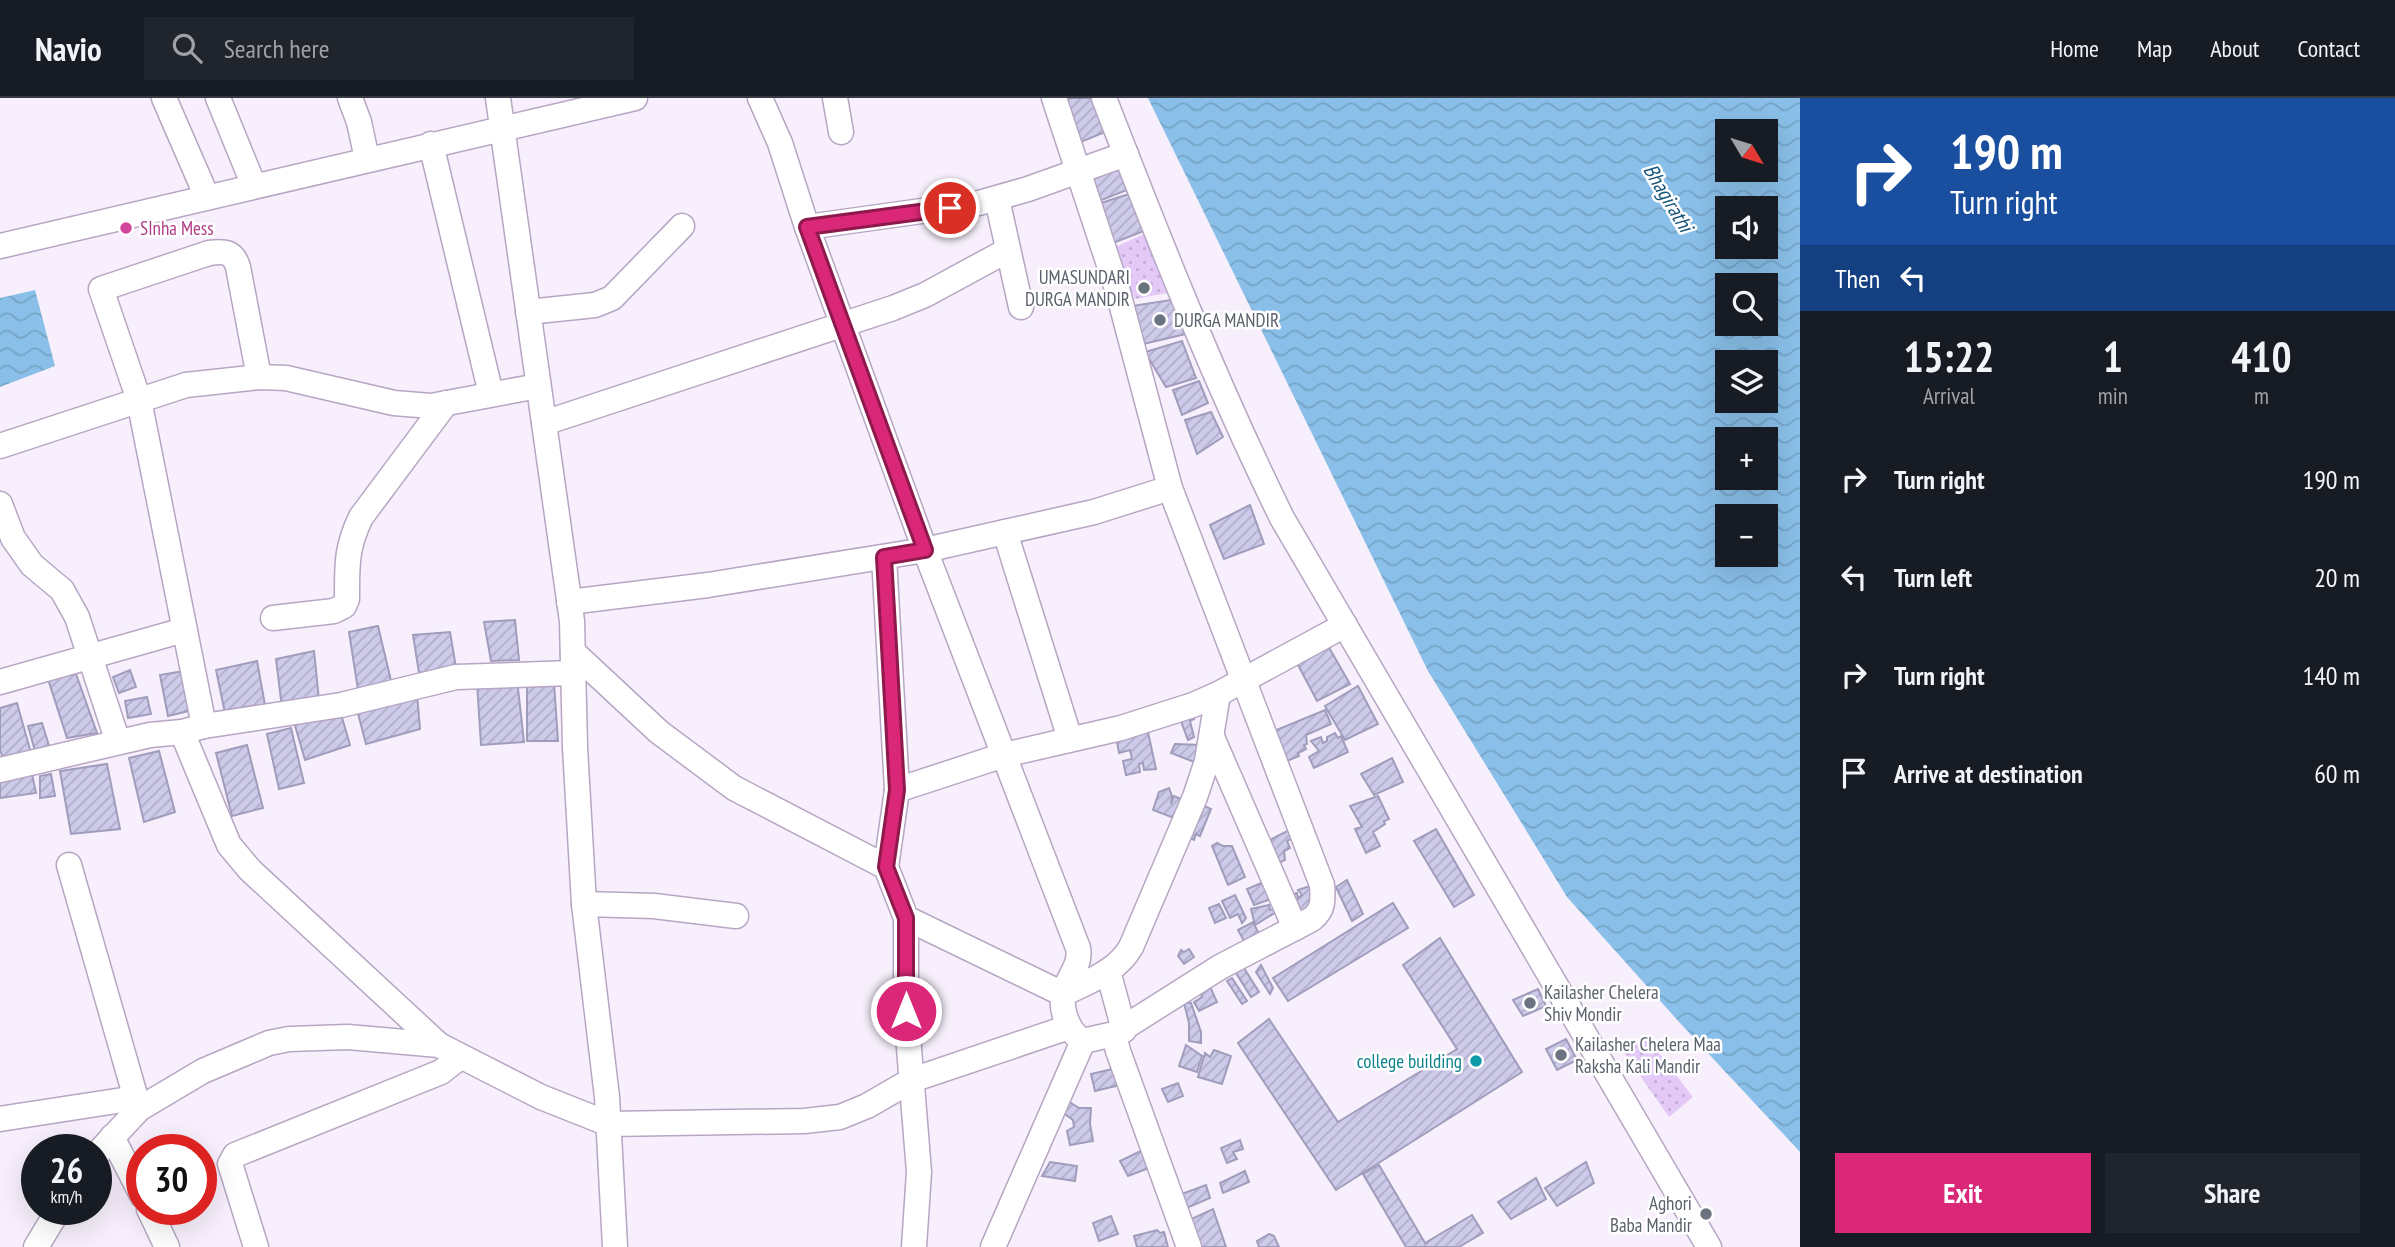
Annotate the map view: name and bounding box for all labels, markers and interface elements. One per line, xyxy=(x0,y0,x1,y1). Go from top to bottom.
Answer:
search box xyxy=(144,17,634,80)
text: Navio xyxy=(35,27,102,70)
icon: search xyxy=(168,29,206,67)
text: Search here xyxy=(224,32,329,65)
text: Home xyxy=(2050,33,2099,64)
text: Map xyxy=(2137,33,2172,64)
text: About xyxy=(2210,33,2259,64)
text: Contact xyxy=(2297,33,2360,64)
north arrow xyxy=(1715,119,1778,182)
map controls xyxy=(1715,119,1778,567)
text: 190 m xyxy=(1950,119,2063,183)
icon: right xyxy=(1835,126,1926,217)
water label: Bhagirathi xyxy=(1638,159,1701,239)
pin xyxy=(920,178,980,238)
text: Turn right xyxy=(1950,181,2058,223)
icon: arrive xyxy=(931,189,969,227)
button: sound xyxy=(1715,196,1778,259)
place label: SInha Mess xyxy=(140,216,214,240)
marker: SInha Mess xyxy=(118,220,134,236)
icon: left xyxy=(1894,259,1932,297)
text: Then xyxy=(1835,262,1880,295)
place label: UMASUNDARI DURGA MANDIR xyxy=(1025,265,1130,311)
button: search xyxy=(1715,273,1778,336)
marker: UMASUNDARI DURGA MANDIR xyxy=(1136,280,1152,296)
place label: DURGA MANDIR xyxy=(1174,308,1279,332)
marker: DURGA MANDIR xyxy=(1152,312,1168,328)
text: 15:22 xyxy=(1903,329,1994,384)
text: 1 xyxy=(2103,329,2123,384)
text: 410 xyxy=(2231,329,2292,384)
button: layers xyxy=(1715,350,1778,413)
text: Arrival xyxy=(1923,381,1975,410)
text: min xyxy=(2098,381,2128,410)
text: m xyxy=(2254,381,2269,410)
button: + xyxy=(1715,427,1778,490)
icon: right xyxy=(1835,460,1873,498)
text: Turn right xyxy=(1894,463,1985,496)
text: 190 m xyxy=(2302,463,2360,496)
button: − xyxy=(1715,504,1778,567)
icon: left xyxy=(1835,558,1873,596)
text: Turn left xyxy=(1894,561,1972,594)
text: 20 m xyxy=(2314,561,2360,594)
icon: right xyxy=(1835,656,1873,694)
text: Turn right xyxy=(1894,659,1985,692)
text: 140 m xyxy=(2302,659,2360,692)
icon: arrive xyxy=(1835,754,1873,792)
text: Arrive at destination xyxy=(1894,757,2083,790)
text: 60 m xyxy=(2314,757,2360,790)
position arrow xyxy=(869,974,943,1048)
place label: Kailasher Chelera Shiv Mondir xyxy=(1544,980,1659,1026)
marker: Kailasher Chelera Shiv Mondir xyxy=(1522,995,1538,1011)
place label: Kailasher Chelera Maa Raksha Kali Mandir xyxy=(1575,1032,1721,1078)
marker: Kailasher Chelera Maa Raksha Kali Mandir xyxy=(1553,1047,1569,1063)
place label: college building xyxy=(1357,1049,1462,1073)
marker: college building xyxy=(1468,1053,1484,1069)
speed limit sign: 30 xyxy=(126,1134,217,1225)
text: 26 xyxy=(50,1147,83,1193)
button: Exit xyxy=(1835,1153,2091,1233)
button: Share xyxy=(2105,1153,2360,1233)
text: km/h xyxy=(51,1185,82,1208)
place label: Aghori Baba Mandir xyxy=(1610,1191,1693,1237)
marker: Aghori Baba Mandir xyxy=(1698,1206,1714,1222)

